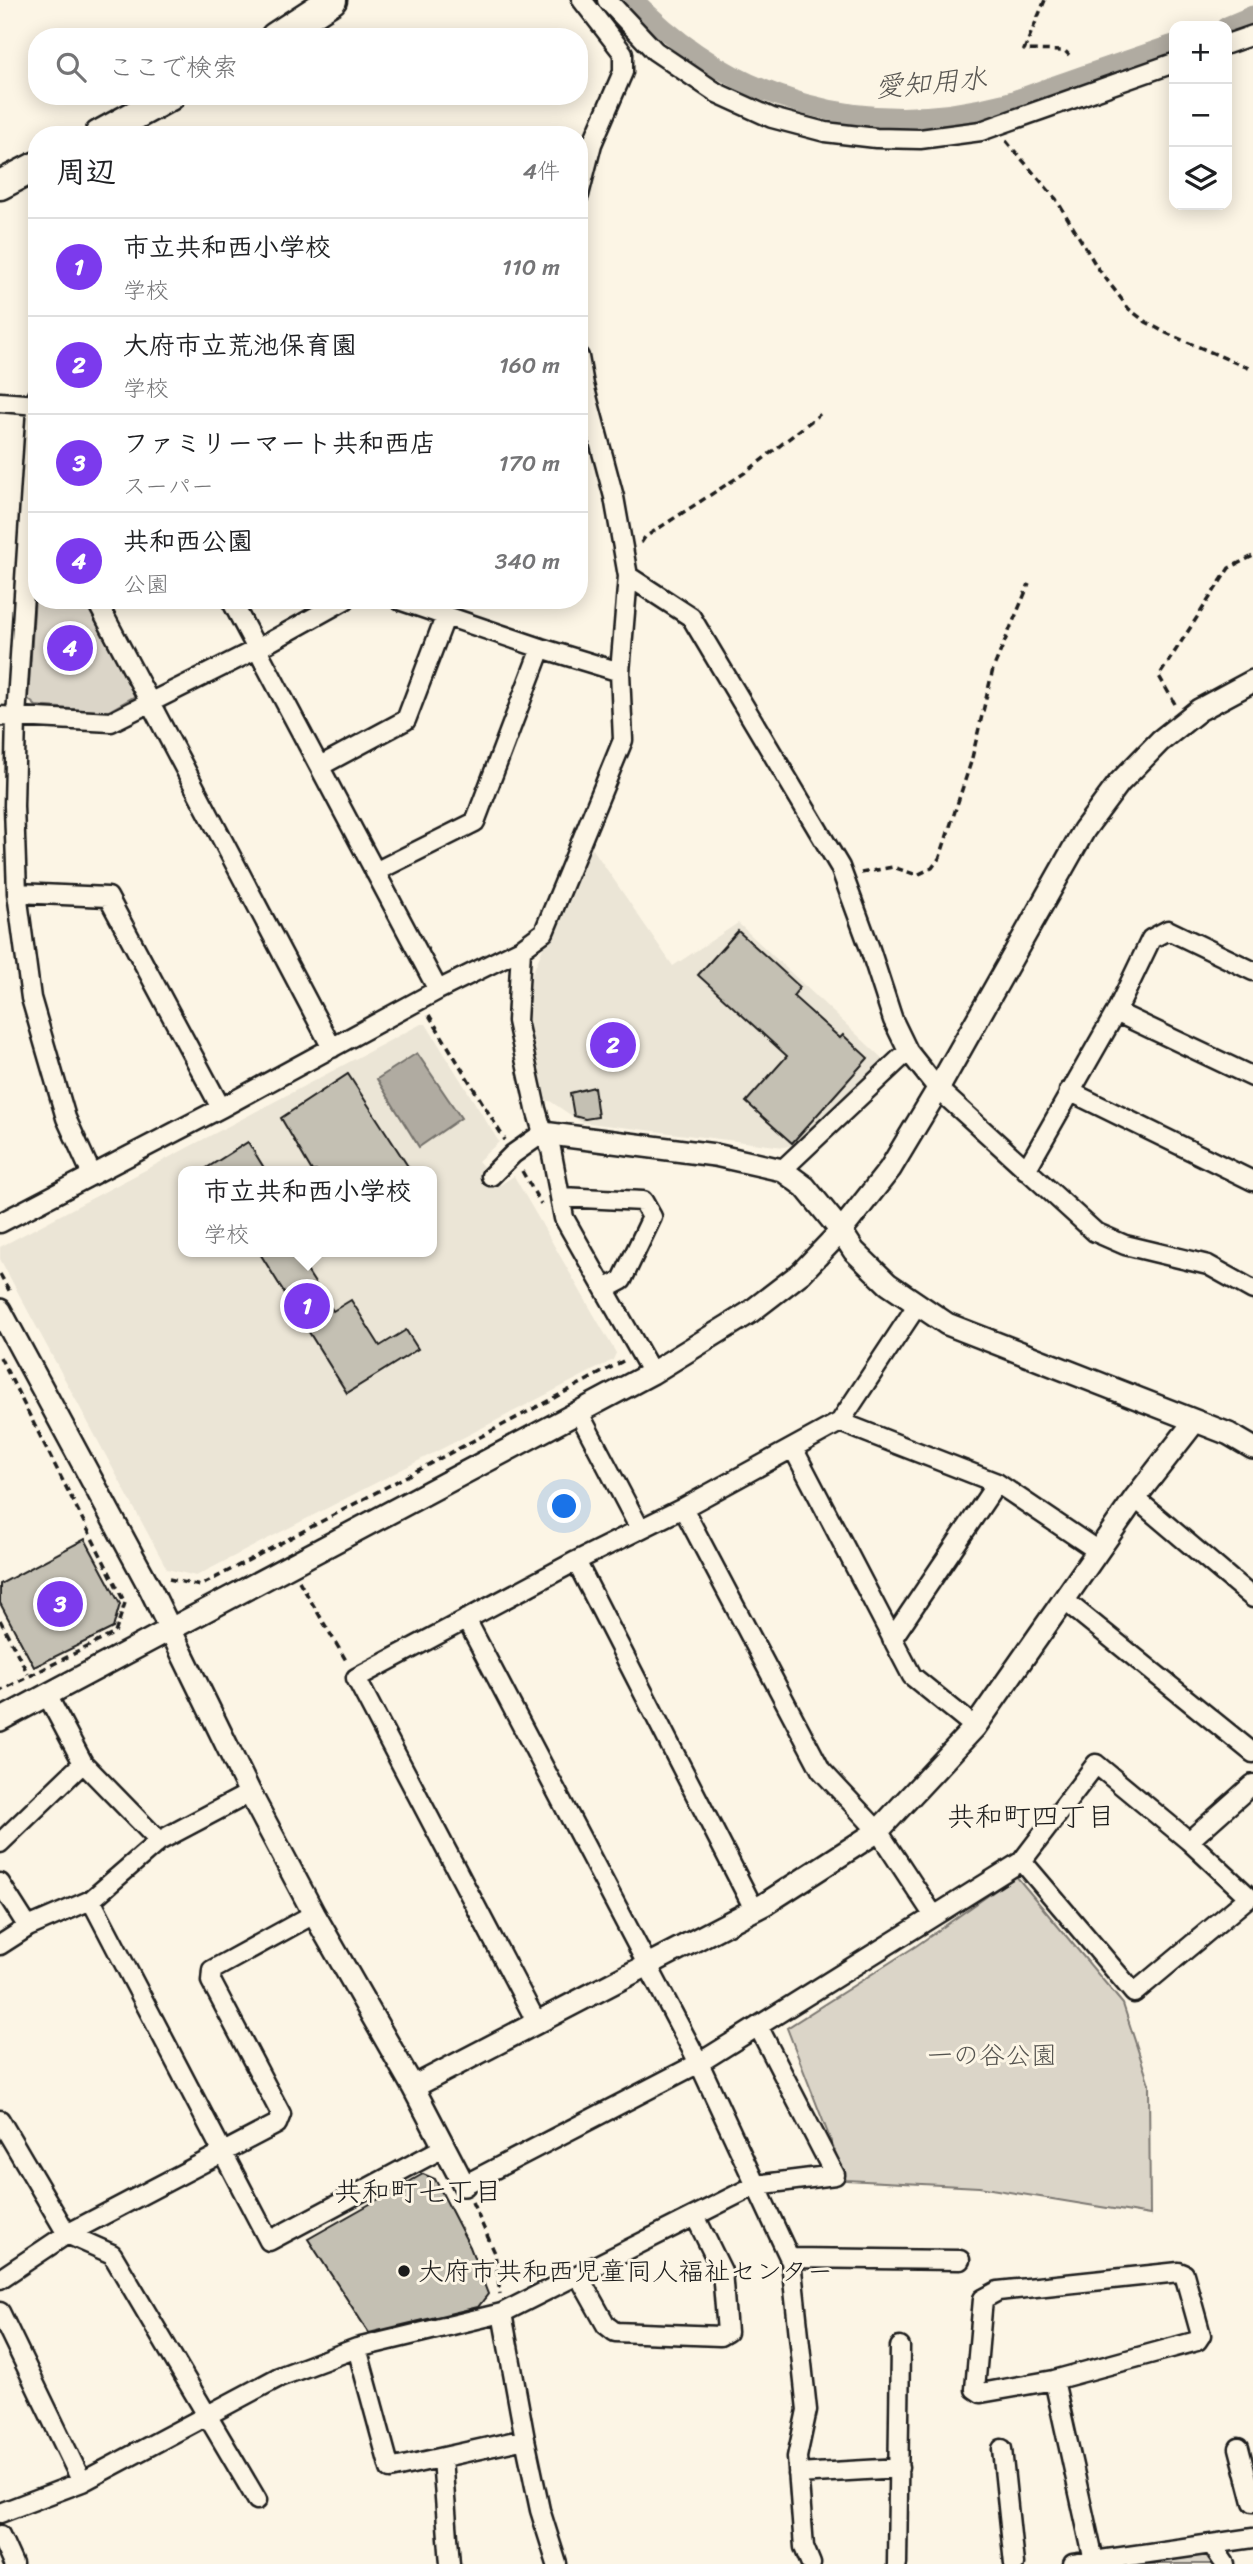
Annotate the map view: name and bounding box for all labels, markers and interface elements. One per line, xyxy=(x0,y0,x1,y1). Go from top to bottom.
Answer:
map controls xyxy=(1169,21,1232,210)
button: + xyxy=(1169,21,1232,84)
search box xyxy=(28,28,588,105)
text: ここで検索 xyxy=(108,44,238,90)
icon: search xyxy=(52,48,90,86)
water label: 愛知用水 xyxy=(873,53,989,112)
button: − xyxy=(1169,84,1232,147)
text: 周辺 xyxy=(56,145,116,199)
button: layers xyxy=(1169,147,1232,210)
text: 4件 xyxy=(523,151,560,192)
text: 市立共和西小学校 xyxy=(123,224,331,270)
text: 1 xyxy=(74,247,84,288)
text: 110 m xyxy=(502,247,560,288)
text: 学校 xyxy=(123,270,169,311)
text: 大府市立荒池保育園 xyxy=(123,322,357,368)
text: 2 xyxy=(72,345,86,386)
text: 160 m xyxy=(499,345,560,386)
text: 学校 xyxy=(123,368,169,409)
text: ファミリーマート共和西店 xyxy=(123,420,436,466)
text: 3 xyxy=(73,443,85,484)
text: 170 m xyxy=(499,443,560,484)
text: スーパー xyxy=(123,466,214,507)
text: 共和西公園 xyxy=(123,518,253,564)
text: 4 xyxy=(72,541,86,582)
text: 340 m xyxy=(495,541,560,582)
text: 公園 xyxy=(123,564,169,605)
pin: 4 xyxy=(47,622,93,674)
pin: 2 xyxy=(590,1019,636,1071)
popup xyxy=(178,1166,437,1257)
text: 市立共和西小学校 xyxy=(203,1168,412,1214)
text: 学校 xyxy=(203,1214,249,1255)
pin: 1 xyxy=(284,1280,330,1332)
your location xyxy=(547,1489,581,1523)
pin: 3 xyxy=(37,1578,83,1630)
district label: 共和町四丁目 xyxy=(947,1792,1115,1841)
park label: 一の谷公園 xyxy=(927,2032,1057,2078)
district label: 共和町七丁目 xyxy=(334,2167,502,2216)
place label: 大府市共和西児童同人福祉センター xyxy=(418,2248,833,2294)
marker: 大府市共和西児童同人福祉センター xyxy=(396,2263,412,2279)

